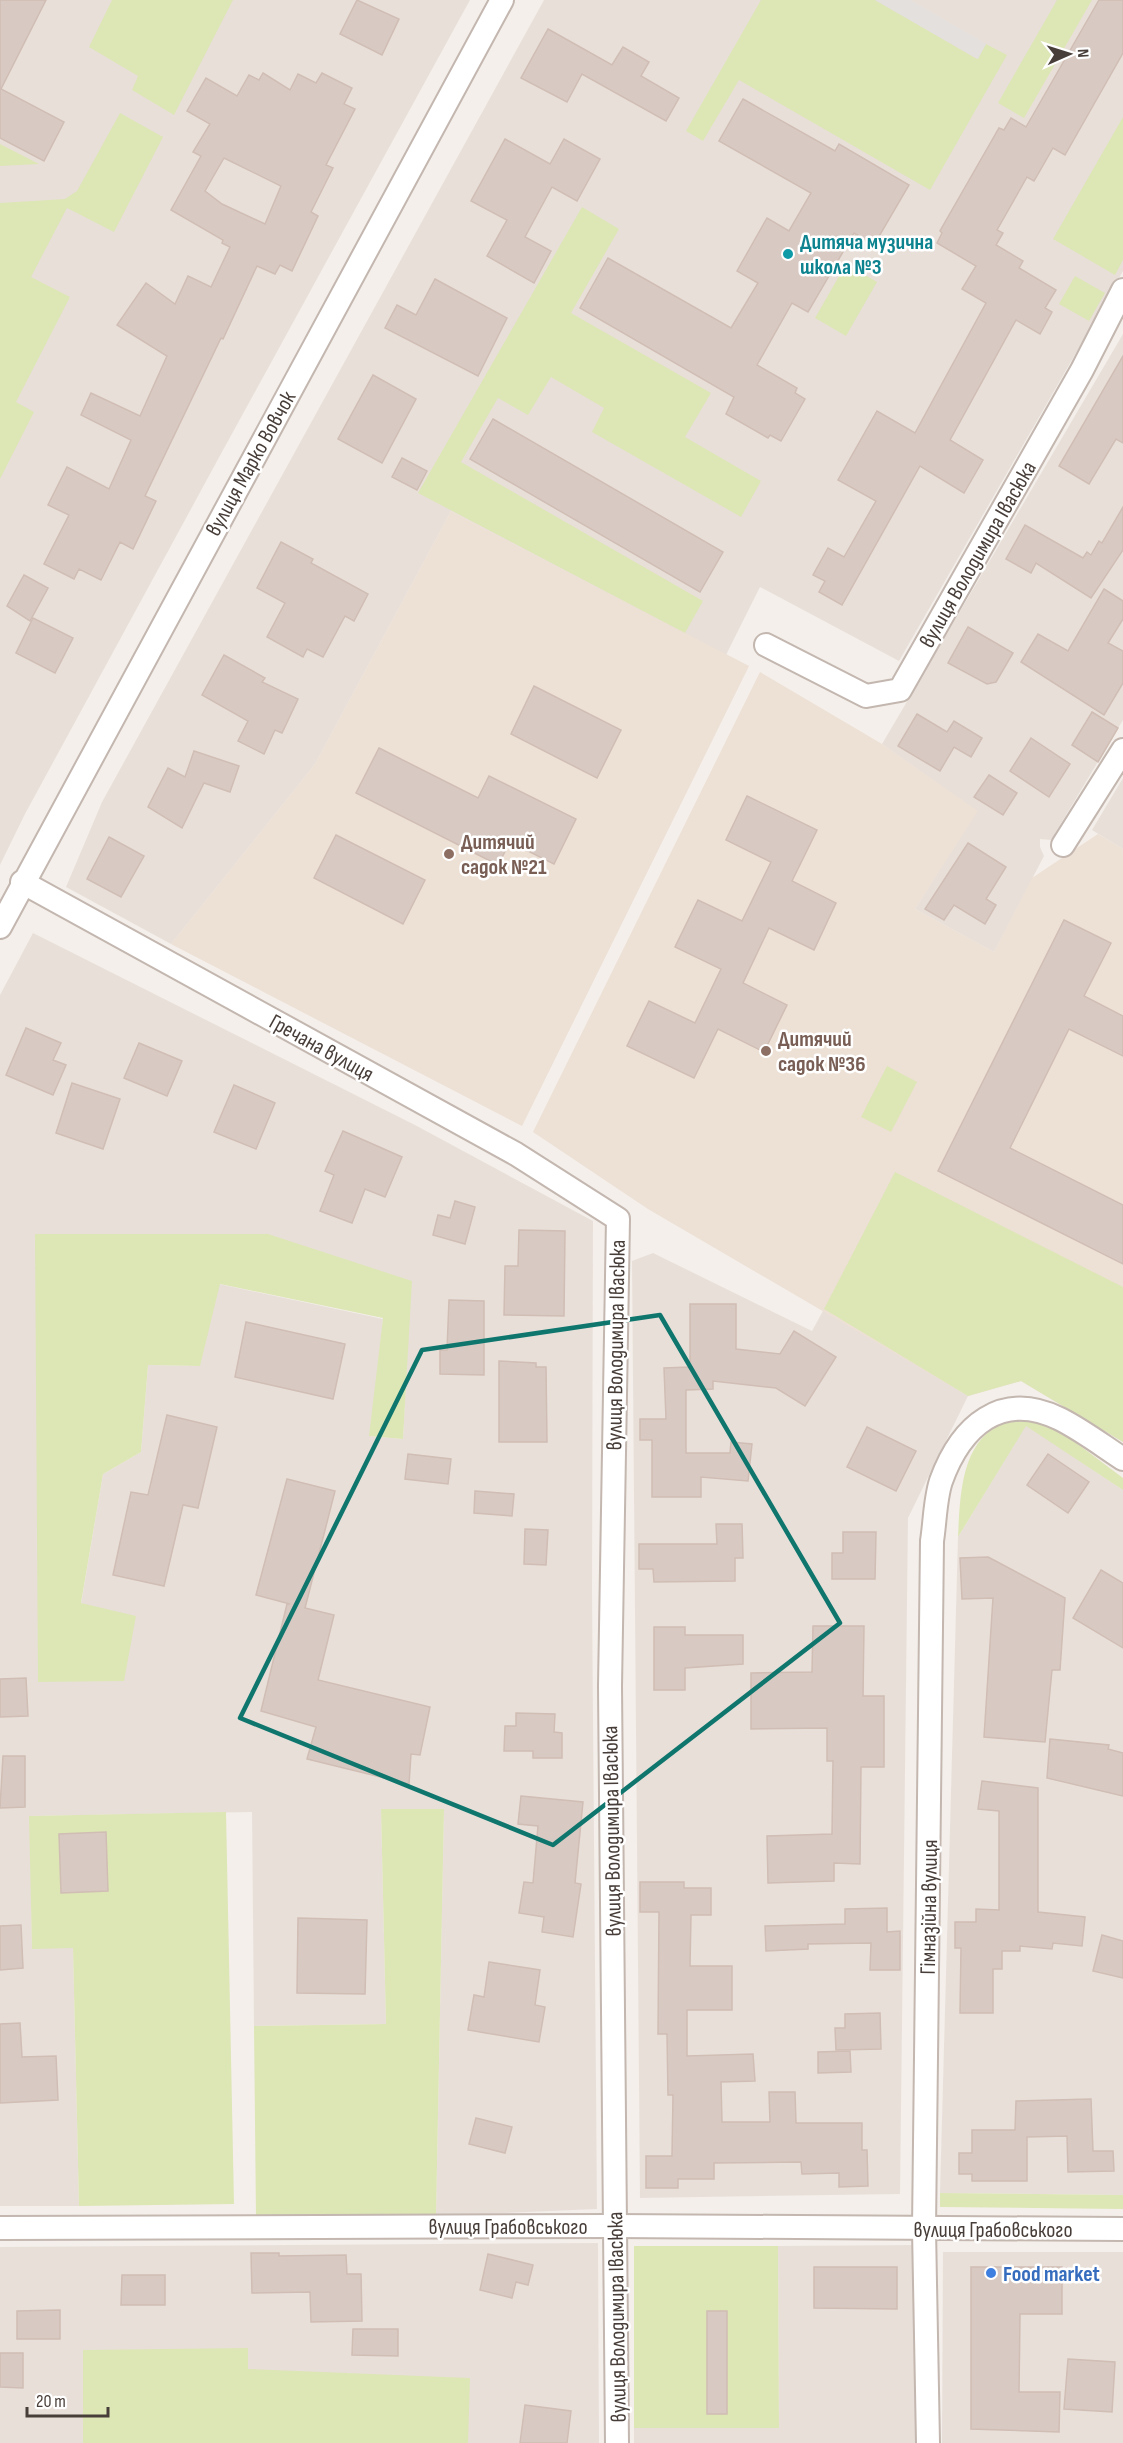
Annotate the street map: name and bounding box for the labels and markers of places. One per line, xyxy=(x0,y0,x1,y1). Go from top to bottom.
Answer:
place label: Дитяча музична школа №3 xyxy=(800,229,933,281)
marker: Дитяча музична школа №3 xyxy=(781,247,795,261)
place label: Дитячий садок №21 xyxy=(461,829,547,881)
marker: Дитячий садок №21 xyxy=(442,847,456,861)
place label: Дитячий садок №36 xyxy=(778,1026,866,1078)
marker: Дитячий садок №36 xyxy=(759,1044,773,1058)
place label: Food market xyxy=(1003,2261,1100,2288)
marker: Food market xyxy=(984,2266,998,2280)

